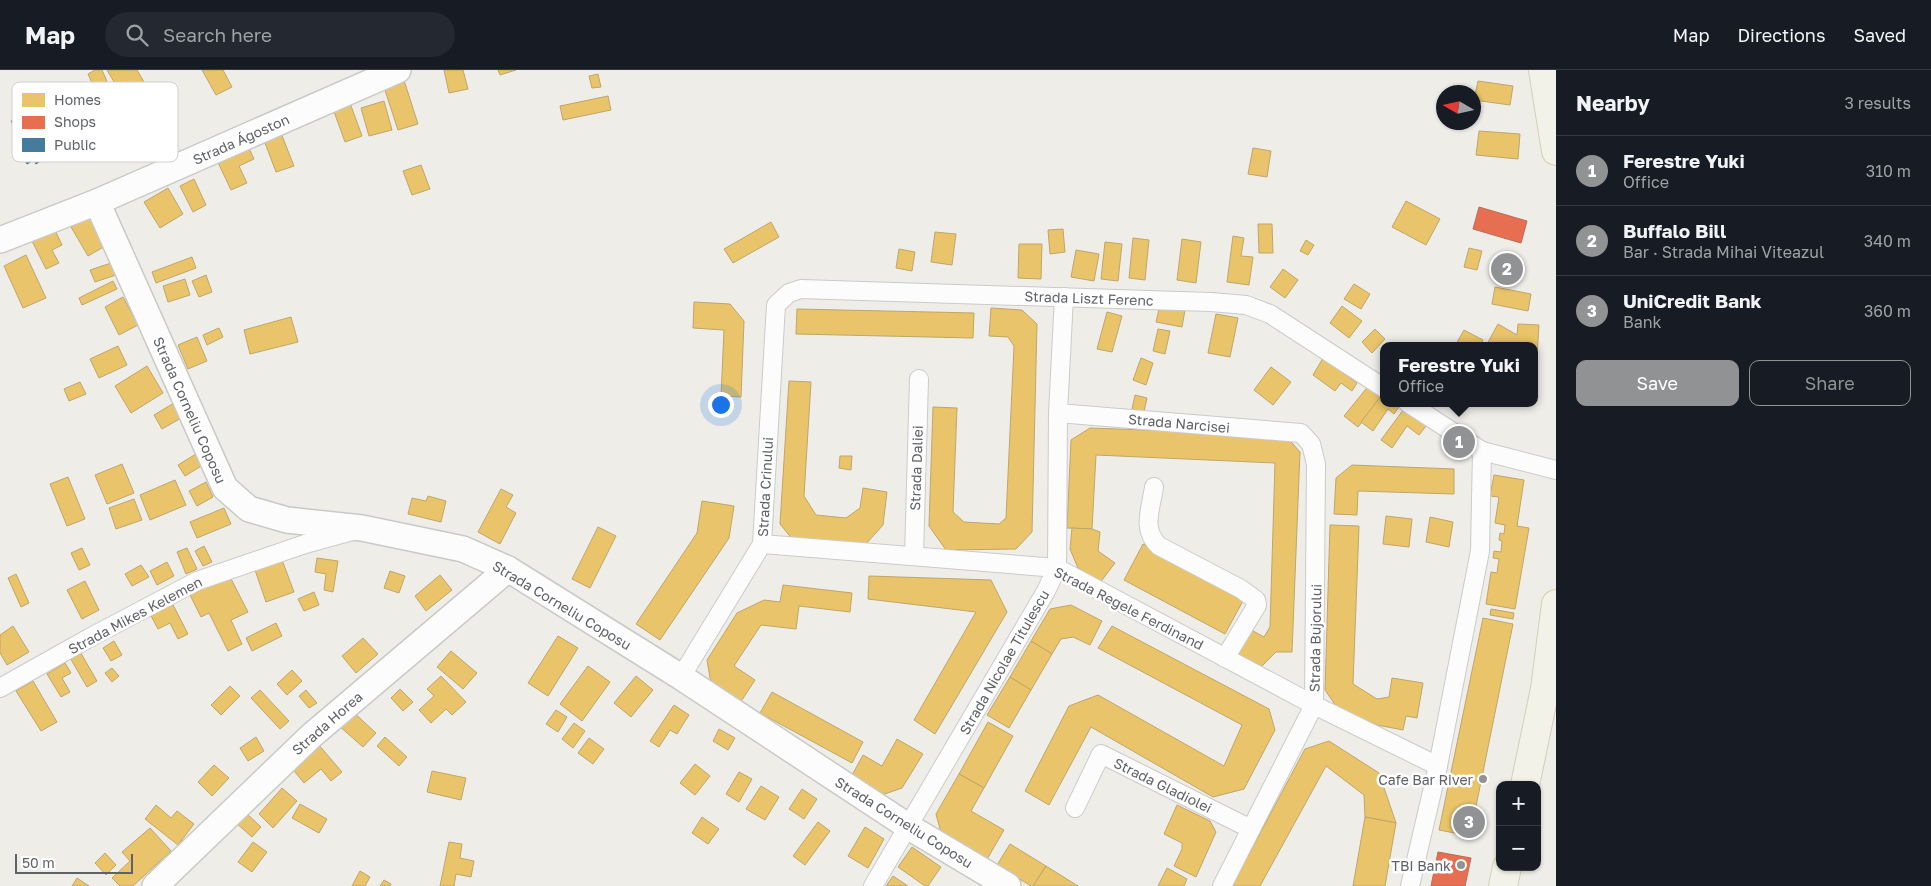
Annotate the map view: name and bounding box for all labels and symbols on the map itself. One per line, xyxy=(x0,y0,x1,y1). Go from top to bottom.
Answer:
legend xyxy=(12,82,178,162)
north arrow xyxy=(1436,85,1481,130)
text: Homes xyxy=(54,91,101,108)
street label: Strada Ágoston xyxy=(190,110,292,168)
text: Shops xyxy=(54,113,96,130)
text: Public xyxy=(54,136,96,153)
pin: 2 xyxy=(1491,250,1523,288)
street label: Strada Liszt Ferenc xyxy=(1024,287,1154,309)
street label: Strada Corneliu Coposu xyxy=(150,334,230,486)
your location xyxy=(708,392,734,418)
street label: Strada Narcisei xyxy=(1127,410,1231,436)
pin: 1 xyxy=(1443,423,1475,461)
street label: Strada Daliei xyxy=(906,425,926,511)
street label: Strada Crinului xyxy=(754,437,776,537)
street label: Strada Corneliu Coposu xyxy=(490,557,634,653)
street label: Strada Regele Ferdinand xyxy=(1051,563,1207,653)
street label: Strada Mikes Kelemen xyxy=(65,573,205,657)
street label: Strada Bujorului xyxy=(1306,584,1324,692)
street label: Strada Nicolae Titulescu xyxy=(956,587,1052,737)
street label: Strada Horea xyxy=(288,688,366,758)
street label: Strada Gladiolei xyxy=(1111,754,1215,816)
place label: Cafe Bar River xyxy=(1378,771,1474,788)
street label: Strada Corneliu Coposu xyxy=(832,773,976,871)
marker: Cafe Bar River xyxy=(1477,773,1489,785)
pin: 3 xyxy=(1453,803,1485,841)
scale bar xyxy=(15,851,132,874)
place label: TBI Bank xyxy=(1391,857,1451,874)
marker: TBI Bank xyxy=(1455,859,1467,871)

